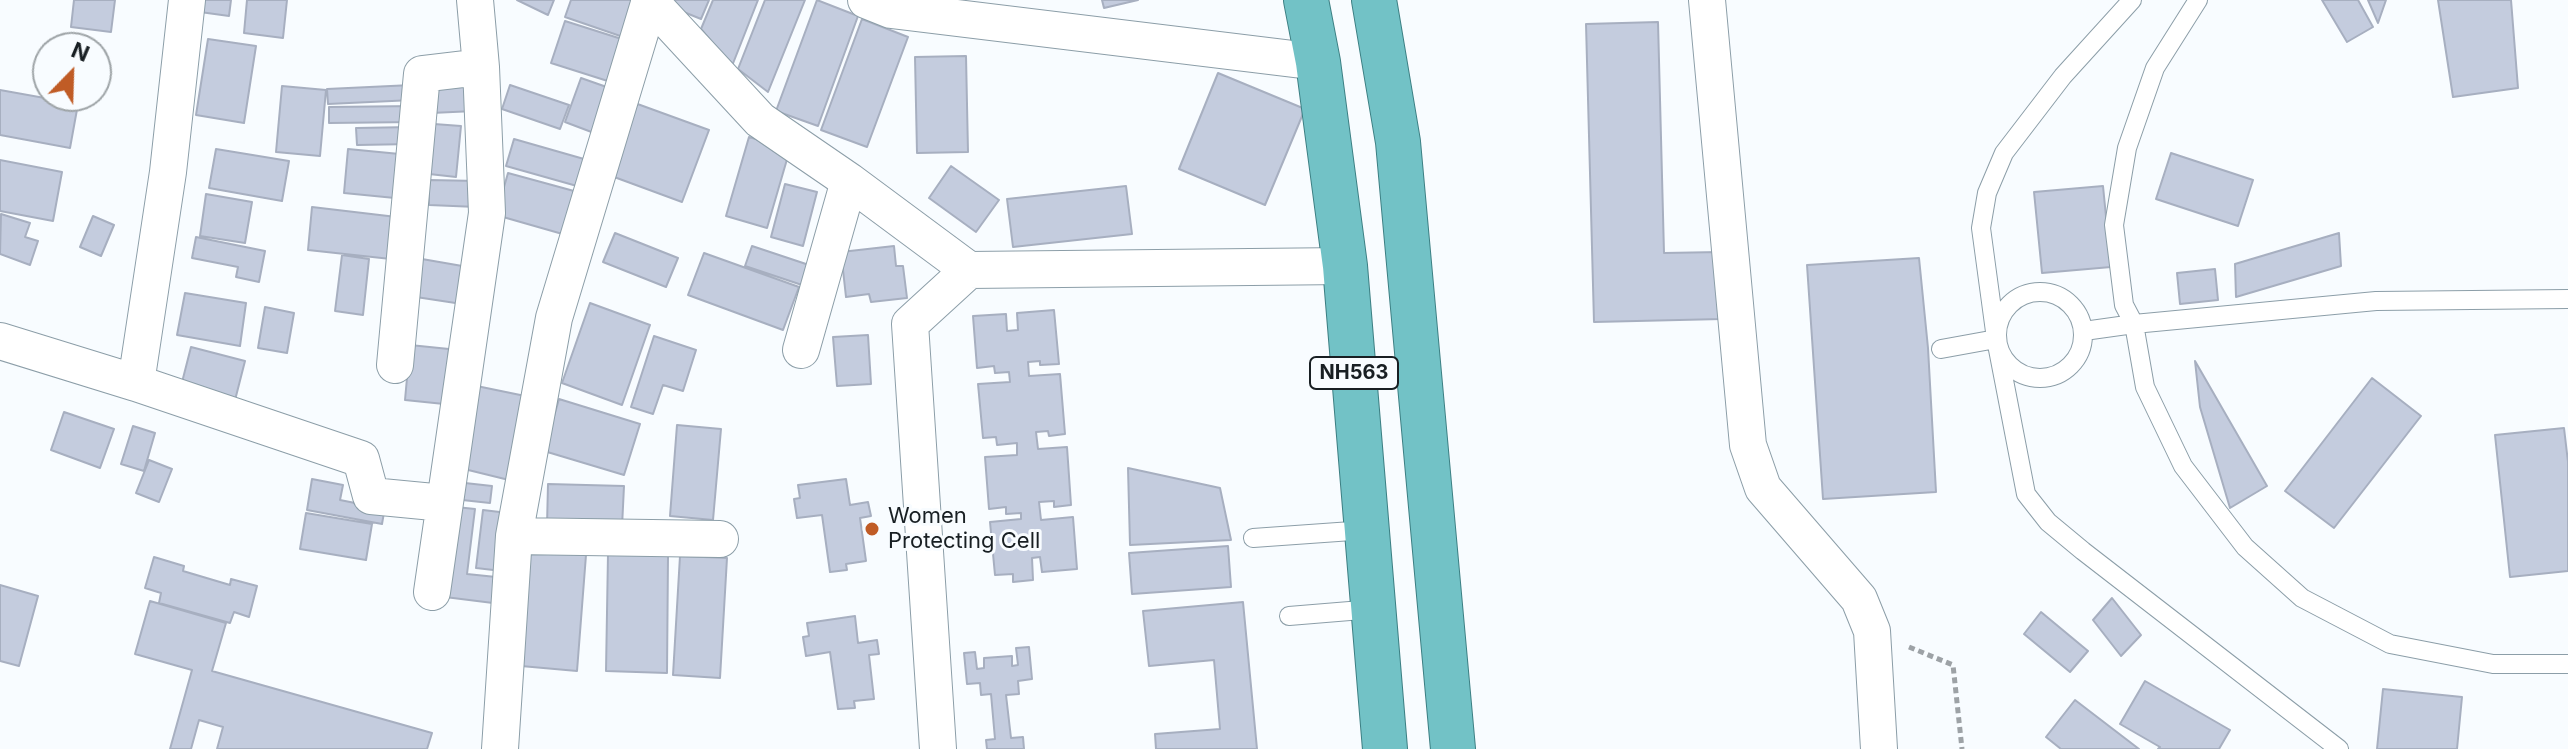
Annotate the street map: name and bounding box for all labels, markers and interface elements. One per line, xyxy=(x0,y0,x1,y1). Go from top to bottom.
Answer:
north arrow xyxy=(32,32,112,112)
text: N xyxy=(68,37,93,67)
road number: NH563 xyxy=(1310,357,1398,389)
place label: Women Protecting Cell xyxy=(888,503,1040,554)
marker: Women Protecting Cell xyxy=(863,520,881,538)

